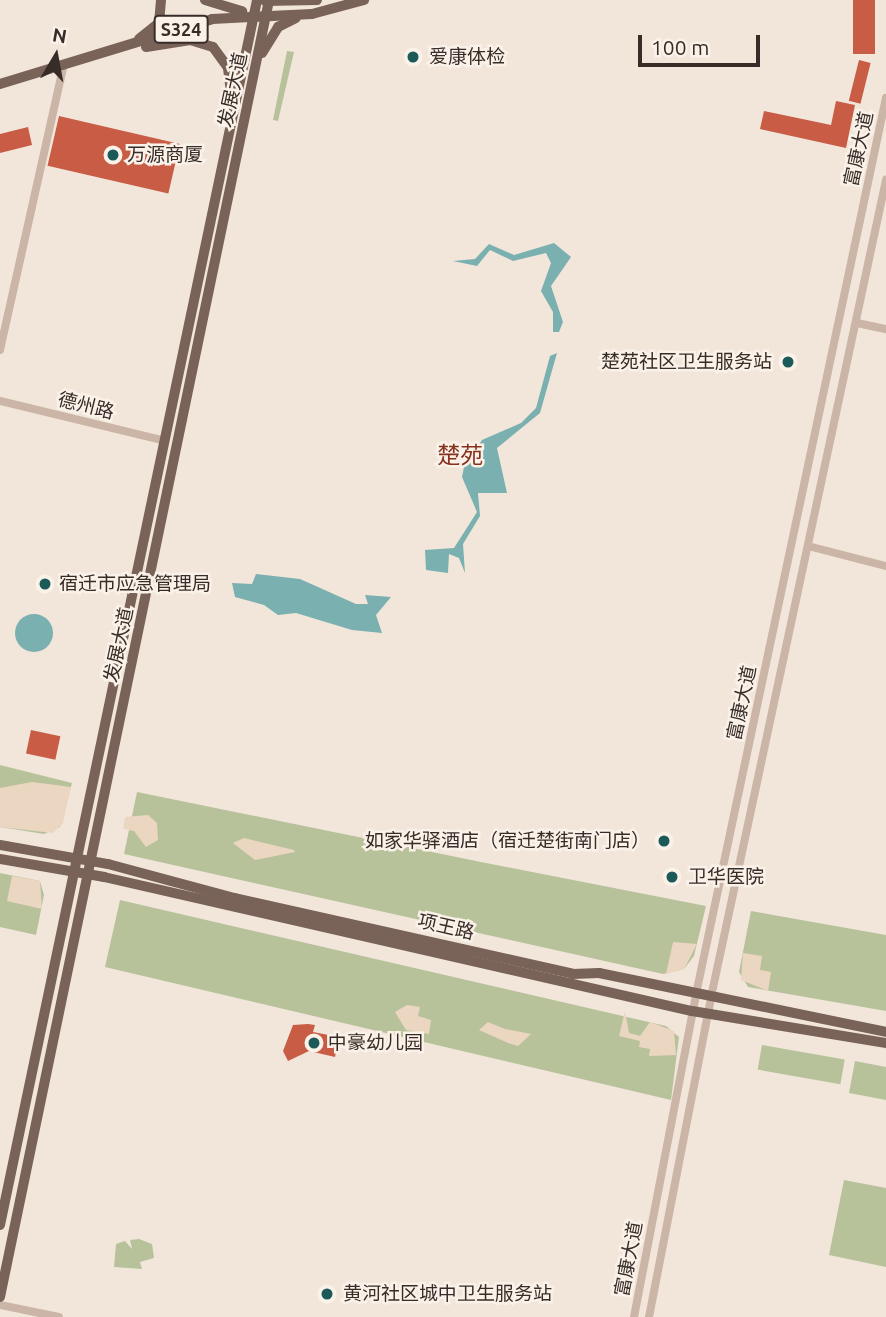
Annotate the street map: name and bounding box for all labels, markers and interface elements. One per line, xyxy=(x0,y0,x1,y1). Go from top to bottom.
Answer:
road number: S324 xyxy=(153,15,209,44)
north arrow xyxy=(21,21,91,91)
scale bar xyxy=(641,21,764,65)
text: N xyxy=(51,23,69,47)
text: 100 m xyxy=(651,35,709,59)
place label: 爱康体检 xyxy=(429,46,505,68)
marker: 爱康体检 xyxy=(403,47,423,67)
street label: 发展大道 xyxy=(214,50,252,130)
street label: 富康大道 xyxy=(840,109,878,189)
place label: 万源商厦 xyxy=(127,144,203,166)
marker: 万源商厦 xyxy=(105,147,121,163)
place label: 楚苑社区卫生服务站 xyxy=(601,351,772,373)
marker: 楚苑社区卫生服务站 xyxy=(778,352,798,372)
street label: 德州路 xyxy=(56,388,116,424)
district label: 楚苑 xyxy=(437,441,483,469)
place label: 宿迁市应急管理局 xyxy=(59,573,211,595)
marker: 宿迁市应急管理局 xyxy=(37,576,53,592)
street label: 发展大道 xyxy=(100,605,138,685)
street label: 富康大道 xyxy=(723,663,761,743)
place label: 如家华驿酒店（宿迁楚街南门店） xyxy=(365,830,650,852)
marker: 如家华驿酒店（宿迁楚街南门店） xyxy=(656,833,672,849)
place label: 卫华医院 xyxy=(688,866,764,888)
marker: 卫华医院 xyxy=(662,867,682,887)
street label: 项王路 xyxy=(416,909,476,945)
place label: 中豪幼儿园 xyxy=(328,1032,423,1054)
marker: 中豪幼儿园 xyxy=(306,1035,322,1051)
street label: 富康大道 xyxy=(611,1220,647,1298)
place label: 黄河社区城中卫生服务站 xyxy=(343,1283,552,1305)
marker: 黄河社区城中卫生服务站 xyxy=(317,1284,337,1304)

